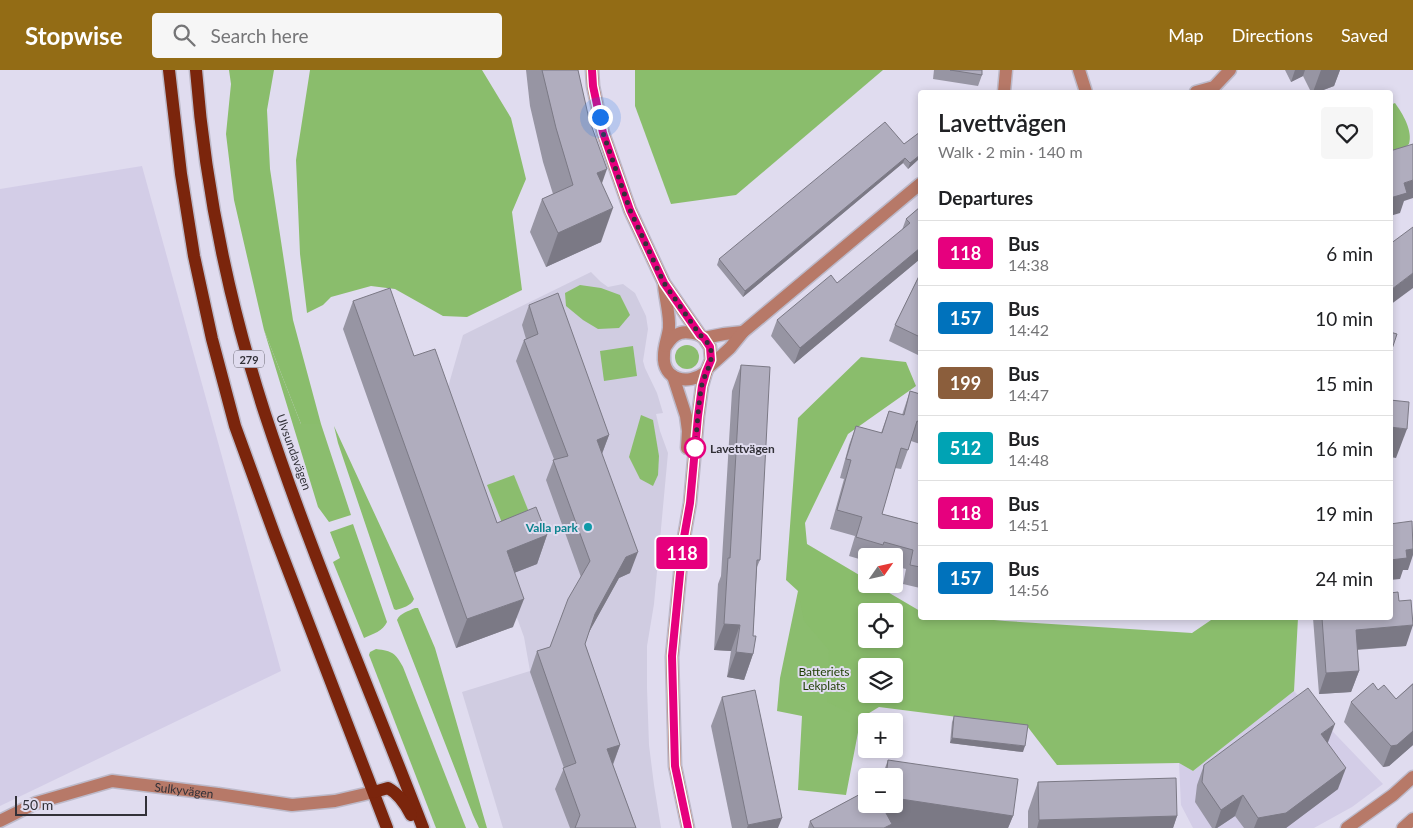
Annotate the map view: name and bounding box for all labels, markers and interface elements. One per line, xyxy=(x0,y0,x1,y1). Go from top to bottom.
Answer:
search box xyxy=(152,13,502,58)
text: Stopwise xyxy=(25,21,122,50)
icon: search xyxy=(170,21,198,49)
text: Search here xyxy=(210,24,308,47)
text: Map xyxy=(1168,24,1204,46)
text: Directions xyxy=(1232,24,1313,46)
text: Saved xyxy=(1341,24,1388,46)
your location xyxy=(588,105,613,130)
button: heart xyxy=(1321,107,1373,159)
text: Lavettvägen xyxy=(938,108,1067,137)
text: Walk · 2 min · 140 m xyxy=(938,142,1083,161)
text: Departures xyxy=(938,186,1033,209)
text: Bus xyxy=(1008,232,1039,255)
text: 118 xyxy=(950,242,981,264)
text: 6 min xyxy=(1326,242,1373,265)
text: 14:38 xyxy=(1008,255,1049,274)
text: Bus xyxy=(1008,297,1039,320)
text: 157 xyxy=(950,307,981,329)
text: 10 min xyxy=(1315,307,1373,330)
text: 14:42 xyxy=(1008,320,1049,339)
road number: 279 xyxy=(234,350,264,368)
text: Bus xyxy=(1008,362,1039,385)
text: 199 xyxy=(950,372,981,394)
text: 15 min xyxy=(1315,372,1373,395)
text: 14:47 xyxy=(1008,385,1049,404)
street label: Ulvsundavägen xyxy=(273,412,315,492)
text: Bus xyxy=(1008,427,1039,450)
marker: Lavettvägen xyxy=(684,437,706,459)
text: 512 xyxy=(950,437,981,459)
text: 16 min xyxy=(1315,437,1373,460)
place label: Lavettvägen xyxy=(710,441,775,456)
text: 14:48 xyxy=(1008,450,1049,469)
text: Bus xyxy=(1008,492,1039,515)
text: 118 xyxy=(950,502,981,524)
text: 19 min xyxy=(1315,502,1373,525)
text: 14:51 xyxy=(1008,515,1049,534)
place label: Valla park xyxy=(525,520,579,535)
marker: Valla park xyxy=(582,521,594,533)
line badge: 118 xyxy=(653,537,711,569)
text: 118 xyxy=(666,542,698,564)
north arrow xyxy=(858,548,902,592)
map controls xyxy=(858,548,903,813)
text: Bus xyxy=(1008,557,1039,580)
text: 157 xyxy=(950,567,981,589)
text: 24 min xyxy=(1315,567,1373,590)
text: 14:56 xyxy=(1008,580,1049,599)
button: locate xyxy=(858,603,903,648)
button: layers xyxy=(858,658,903,703)
park label: Batteriets Lekplats xyxy=(798,664,850,693)
button: + xyxy=(858,713,903,758)
button: − xyxy=(858,768,903,813)
street label: Sulkyvägen xyxy=(154,779,215,801)
scale bar xyxy=(15,793,148,816)
text: 50 m xyxy=(22,796,53,813)

